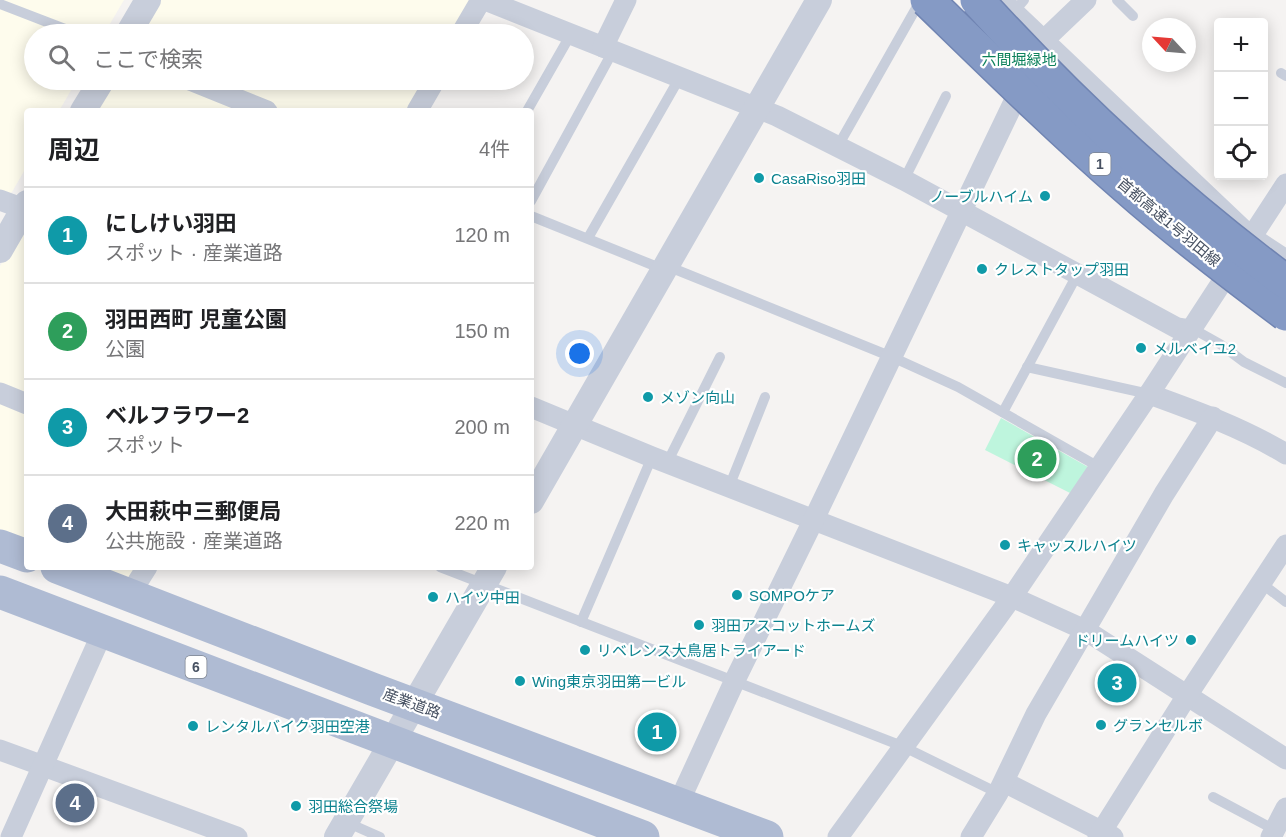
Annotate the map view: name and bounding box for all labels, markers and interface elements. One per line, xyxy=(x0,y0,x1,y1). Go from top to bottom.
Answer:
north arrow xyxy=(1142,18,1196,72)
map controls xyxy=(1214,18,1268,180)
button: + xyxy=(1214,18,1268,72)
search box xyxy=(24,24,534,90)
icon: search xyxy=(45,41,78,74)
text: ここで検索 xyxy=(93,47,203,72)
park label: 六間堀緑地 xyxy=(981,51,1057,68)
button: − xyxy=(1214,72,1268,126)
button: locate xyxy=(1214,126,1268,180)
text: 周辺 xyxy=(48,135,100,165)
text: 4件 xyxy=(479,138,510,160)
road number: 1 xyxy=(1090,153,1110,175)
place label: CasaRiso羽田 xyxy=(771,170,866,187)
marker: CasaRiso羽田 xyxy=(752,171,766,185)
street label: 首都高速1号羽田線 xyxy=(1114,174,1224,270)
place label: ノーブルハイム xyxy=(929,188,1033,205)
marker: ノーブルハイム xyxy=(1038,189,1052,203)
text: にしけい羽田 xyxy=(105,211,237,236)
text: 1 xyxy=(62,224,73,246)
text: 120 m xyxy=(454,224,510,246)
text: スポット · 産業道路 xyxy=(105,242,283,264)
place label: クレストタップ羽田 xyxy=(994,261,1129,278)
marker: クレストタップ羽田 xyxy=(975,262,989,276)
text: 羽田西町 児童公園 xyxy=(105,307,287,332)
text: 2 xyxy=(62,320,73,342)
text: 150 m xyxy=(454,320,510,342)
text: 公園 xyxy=(105,338,145,360)
your location xyxy=(565,339,594,368)
place label: メルベイユ2 xyxy=(1153,340,1236,357)
marker: メルベイユ2 xyxy=(1134,341,1148,355)
place label: メゾン向山 xyxy=(660,389,735,406)
marker: メゾン向山 xyxy=(641,390,655,404)
text: ベルフラワー2 xyxy=(105,403,249,428)
text: 3 xyxy=(62,416,73,438)
text: 200 m xyxy=(454,416,510,438)
text: スポット xyxy=(105,434,185,456)
pin: 2 xyxy=(1018,436,1056,482)
text: 大田萩中三郵便局 xyxy=(105,499,281,524)
text: 4 xyxy=(62,512,73,534)
text: 220 m xyxy=(454,512,510,534)
text: 公共施設 · 産業道路 xyxy=(105,530,283,552)
place label: キャッスルハイツ xyxy=(1017,537,1137,554)
marker: キャッスルハイツ xyxy=(998,538,1012,552)
place label: SOMPOケア xyxy=(749,587,835,604)
marker: SOMPOケア xyxy=(730,588,744,602)
place label: ハイツ中田 xyxy=(445,589,520,606)
marker: ハイツ中田 xyxy=(426,590,440,604)
place label: 羽田アスコットホームズ xyxy=(711,617,876,634)
marker: 羽田アスコットホームズ xyxy=(692,618,706,632)
place label: ドリームハイツ xyxy=(1075,632,1179,649)
marker: ドリームハイツ xyxy=(1184,633,1198,647)
place label: リベレンス大鳥居トライアード xyxy=(597,642,806,659)
marker: リベレンス大鳥居トライアード xyxy=(578,643,592,657)
road number: 6 xyxy=(186,656,206,678)
pin: 3 xyxy=(1098,660,1136,706)
place label: Wing東京羽田第一ビル xyxy=(532,673,686,690)
marker: Wing東京羽田第一ビル xyxy=(513,674,527,688)
street label: 産業道路 xyxy=(381,685,443,721)
pin: 1 xyxy=(638,710,676,754)
place label: グランセルボ xyxy=(1113,717,1203,734)
place label: レンタルバイク羽田空港 xyxy=(205,718,370,735)
marker: グランセルボ xyxy=(1094,718,1108,732)
marker: レンタルバイク羽田空港 xyxy=(186,719,200,733)
pin: 4 xyxy=(56,780,94,826)
place label: 羽田総合祭場 xyxy=(308,798,398,815)
marker: 羽田総合祭場 xyxy=(289,799,303,813)

